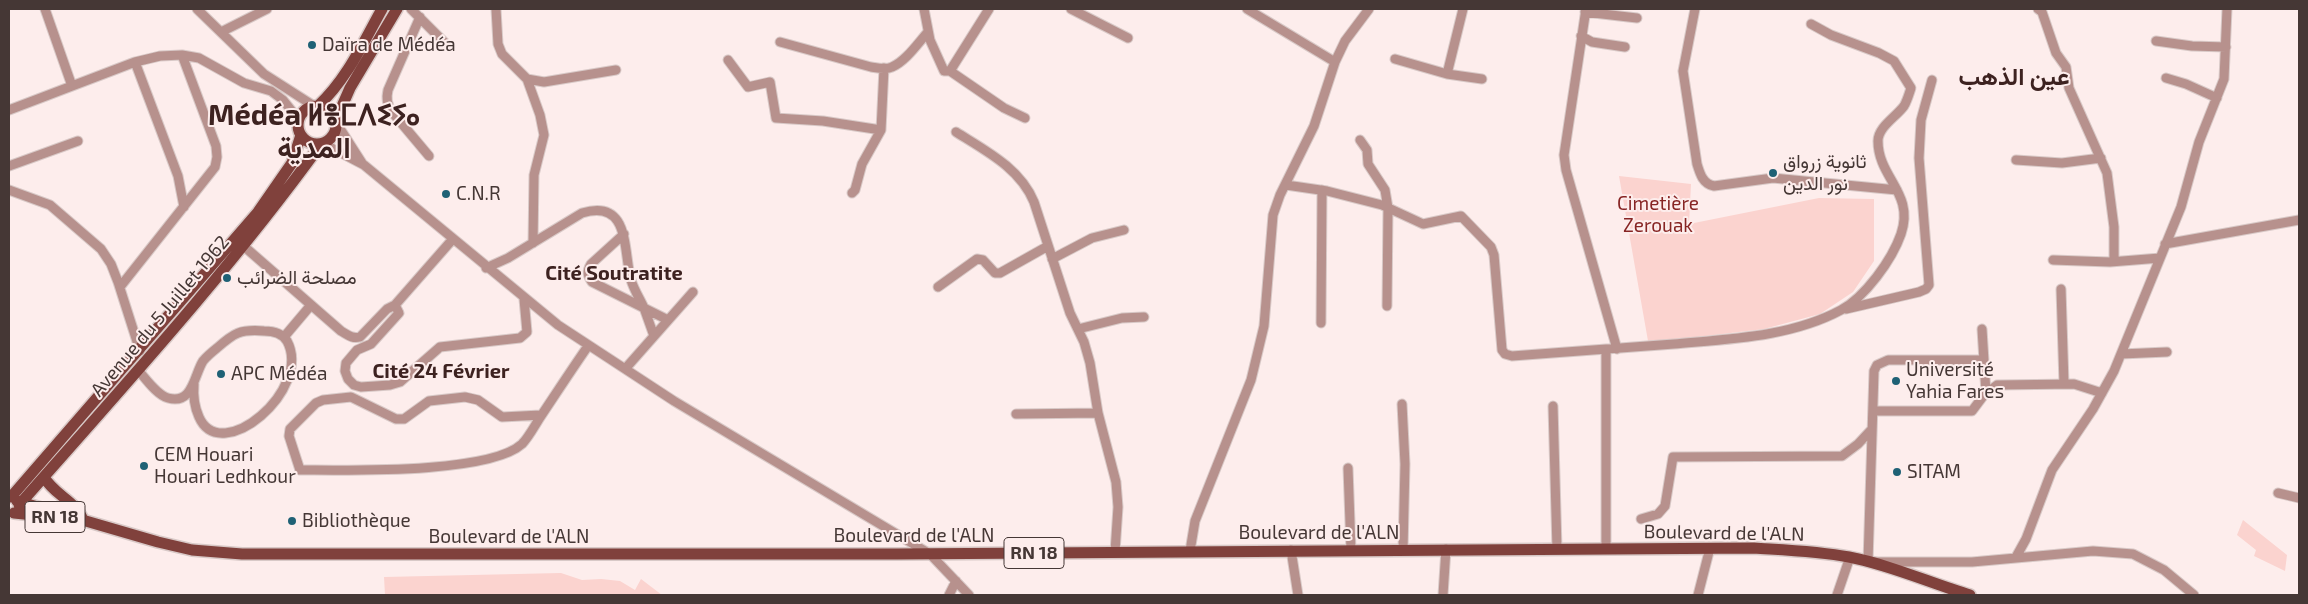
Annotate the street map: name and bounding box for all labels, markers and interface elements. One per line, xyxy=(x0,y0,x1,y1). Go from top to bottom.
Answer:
place label: Daïra de Médéa xyxy=(322,34,456,56)
marker: Daïra de Médéa xyxy=(306,39,318,51)
district label: عين الذهب xyxy=(1959,63,2069,91)
district label: Médéa ⵍⴻⵎⴷⵉⵢⴰ المدية xyxy=(208,98,420,166)
place label: ثانوية زرواق نور الدين xyxy=(1783,151,1867,195)
marker: ثانوية زرواق نور الدين xyxy=(1767,167,1779,179)
place label: C.N.R xyxy=(456,183,501,205)
marker: C.N.R xyxy=(440,188,452,200)
park label: Cimetière Zerouak xyxy=(1617,193,1699,237)
street label: Avenue du 5 Juillet 1962 xyxy=(86,231,234,401)
district label: Cité Soutratite xyxy=(545,261,683,285)
place label: مصلحة الضرائب xyxy=(237,267,357,289)
marker: مصلحة الضرائب xyxy=(221,272,233,284)
district label: Cité 24 Février xyxy=(373,359,509,383)
place label: Université Yahia Fares xyxy=(1906,359,2004,403)
place label: APC Médéa xyxy=(231,363,327,385)
marker: APC Médéa xyxy=(215,368,227,380)
marker: Université Yahia Fares xyxy=(1890,375,1902,387)
place label: CEM Houari Houari Ledhkour xyxy=(154,444,296,488)
marker: CEM Houari Houari Ledhkour xyxy=(138,460,150,472)
place label: SITAM xyxy=(1907,461,1961,483)
marker: SITAM xyxy=(1891,466,1903,478)
road number: RN 18 xyxy=(25,502,85,532)
place label: Bibliothèque xyxy=(302,510,411,532)
marker: Bibliothèque xyxy=(286,515,298,527)
street label: Boulevard de l'ALN xyxy=(1643,520,1805,546)
street label: Boulevard de l'ALN xyxy=(1239,522,1399,544)
street label: Boulevard de l'ALN xyxy=(834,525,994,547)
street label: Boulevard de l'ALN xyxy=(429,526,589,548)
road number: RN 18 xyxy=(1004,538,1064,568)

